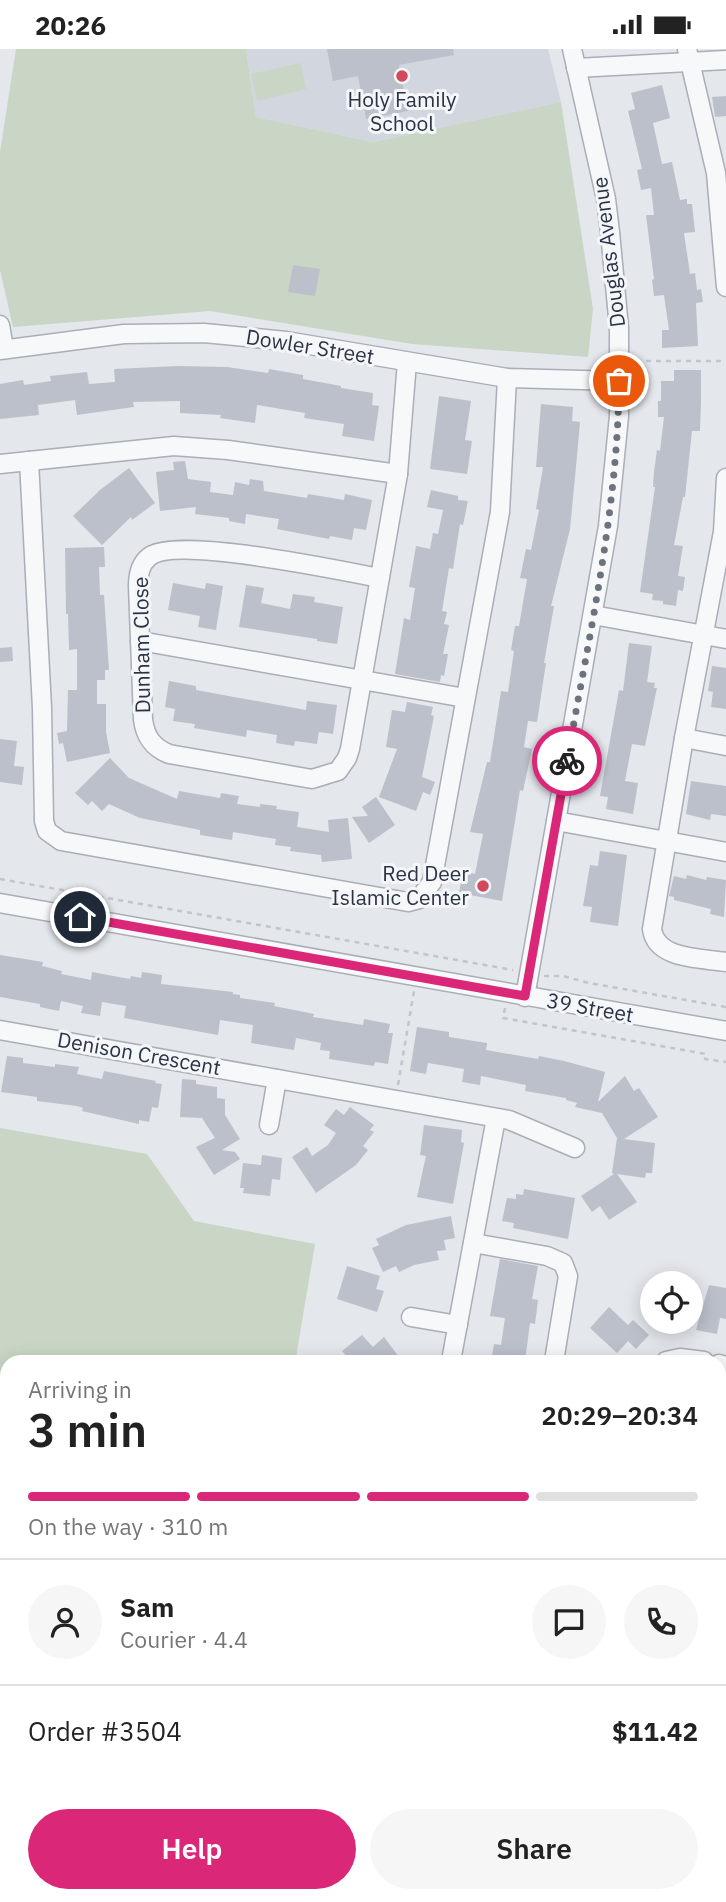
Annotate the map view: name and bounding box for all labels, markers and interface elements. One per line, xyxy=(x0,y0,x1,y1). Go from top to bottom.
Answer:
text: 20:26 xyxy=(35,8,106,42)
marker: Holy Family School xyxy=(394,68,410,84)
place label: Holy Family School xyxy=(347,85,457,137)
street label: Douglas Avenue xyxy=(585,175,631,329)
street label: Dowler Street xyxy=(244,322,376,370)
pin xyxy=(589,351,649,411)
icon: bag xyxy=(600,362,638,400)
street label: Dunham Close xyxy=(126,576,156,714)
courier xyxy=(532,726,602,796)
icon: bike xyxy=(548,742,586,780)
place label: Red Deer Islamic Center xyxy=(331,859,469,911)
marker: Red Deer Islamic Center xyxy=(475,878,491,894)
pin xyxy=(50,887,110,947)
icon: home xyxy=(61,898,99,936)
street label: 39 Street xyxy=(545,986,636,1028)
street label: Denison Crescent xyxy=(55,1025,223,1081)
map controls xyxy=(640,1271,703,1334)
button: locate xyxy=(640,1271,703,1334)
text: Arriving in xyxy=(28,1374,132,1404)
text: 20:29–20:34 xyxy=(541,1398,698,1432)
text: 3 min xyxy=(28,1400,147,1460)
text: On the way · 310 m xyxy=(28,1511,228,1541)
button: person xyxy=(28,1585,102,1659)
button: chat xyxy=(532,1585,606,1659)
button: phone xyxy=(624,1585,698,1659)
text: Sam xyxy=(120,1590,174,1624)
text: Courier · 4.4 xyxy=(120,1624,248,1654)
text: Order #3504 xyxy=(28,1714,182,1748)
text: $11.42 xyxy=(612,1714,698,1748)
button: Help xyxy=(28,1809,356,1889)
button: Share xyxy=(370,1809,698,1889)

